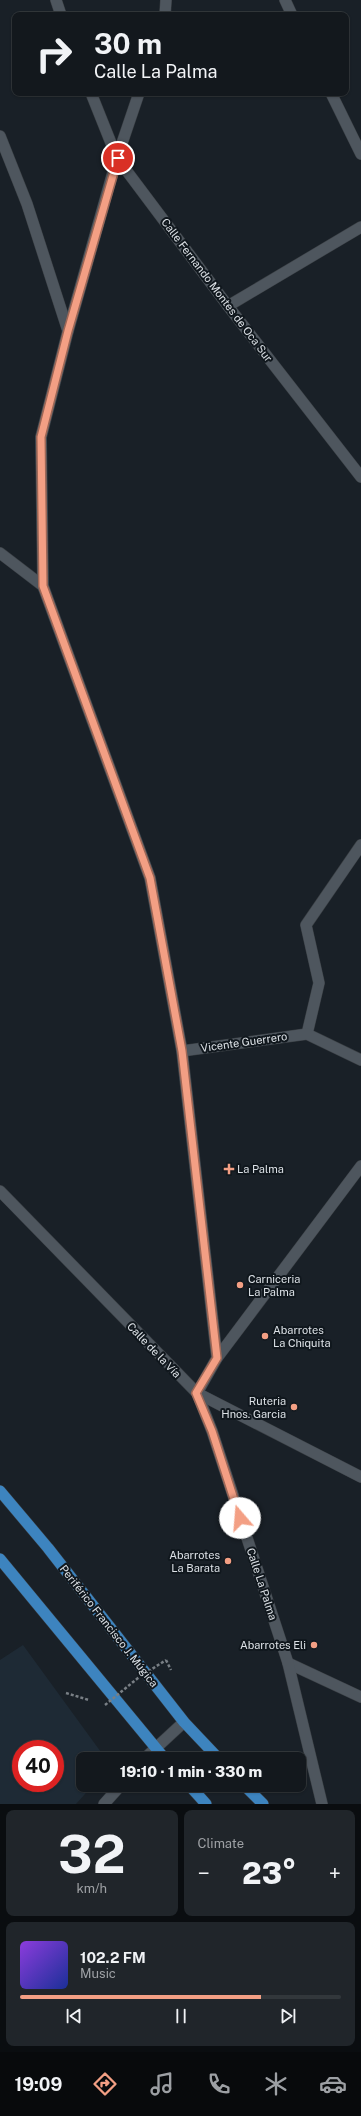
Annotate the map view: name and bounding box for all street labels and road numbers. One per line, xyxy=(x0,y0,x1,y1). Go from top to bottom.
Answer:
street label: Calle Fernando Montes de Oca Sur xyxy=(159,216,275,364)
street label: Vicente Guerrero xyxy=(200,1030,288,1054)
street label: Calle de la Vía xyxy=(125,1320,183,1380)
street label: Calle La Palma xyxy=(245,1546,279,1622)
street label: Periférico Francisco J. Múgica xyxy=(58,1563,160,1689)

